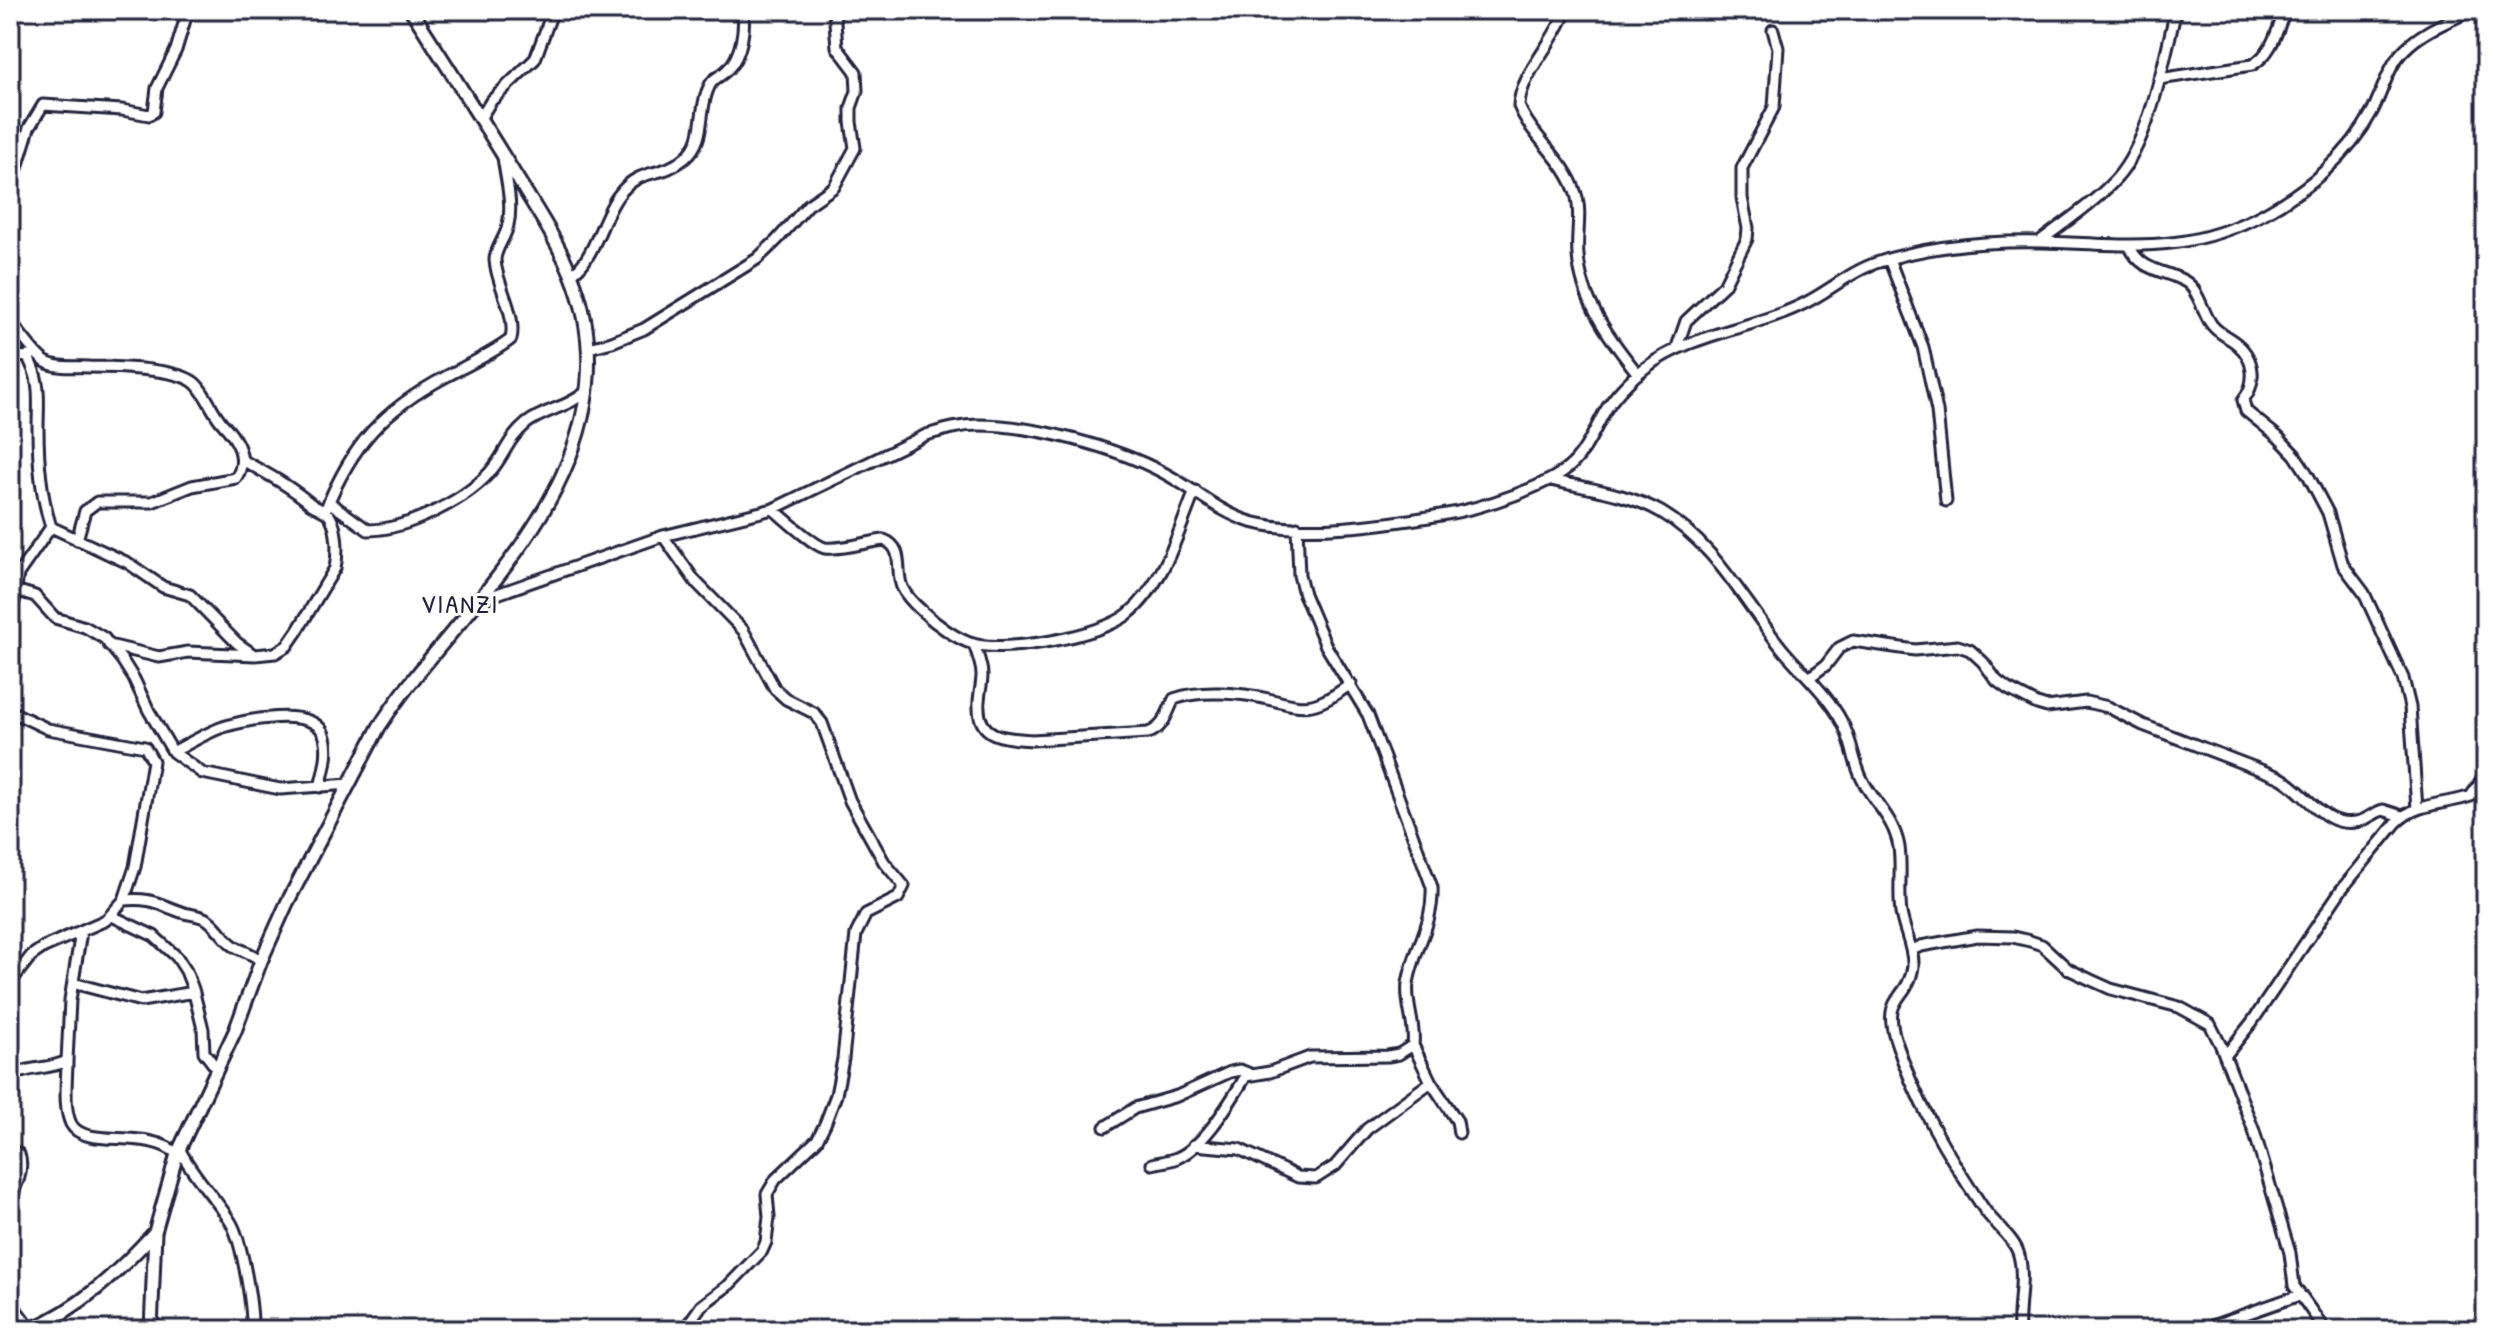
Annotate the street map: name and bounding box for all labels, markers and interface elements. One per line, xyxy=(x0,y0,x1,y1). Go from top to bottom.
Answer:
district label: VIANZI xyxy=(421,586,499,621)

